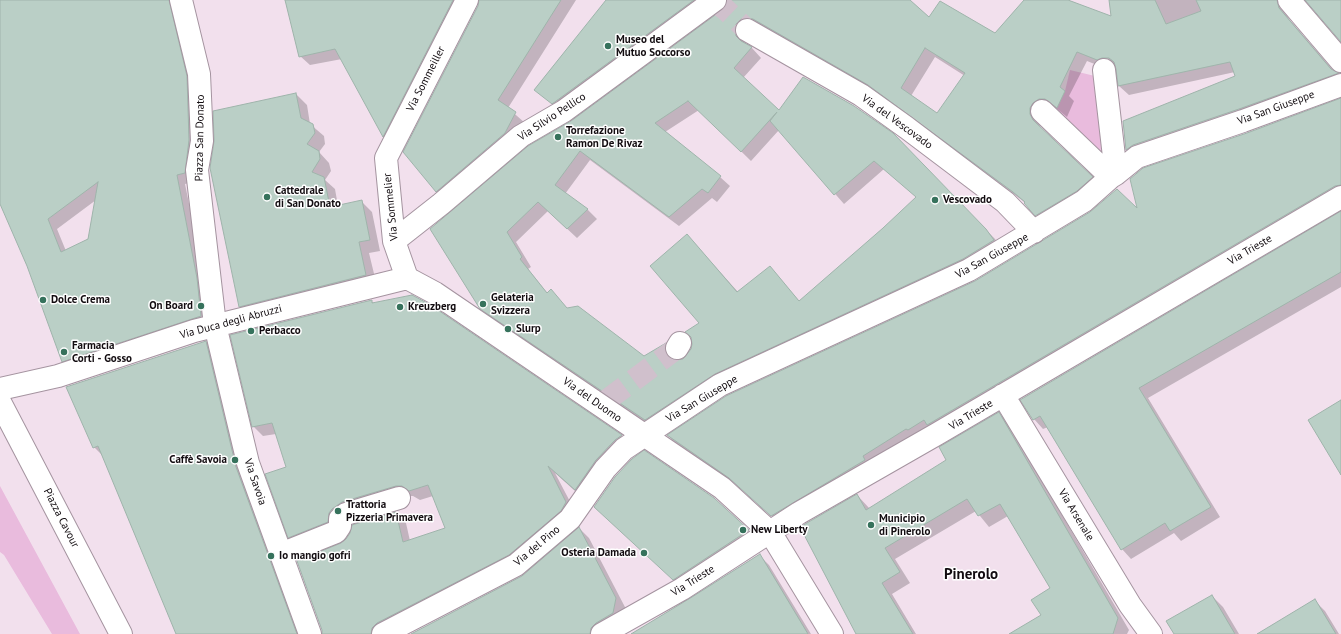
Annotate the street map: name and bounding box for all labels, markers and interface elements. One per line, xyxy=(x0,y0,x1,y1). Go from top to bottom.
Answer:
place label: Museo del Mutuo Soccorso xyxy=(616,33,690,59)
marker: Museo del Mutuo Soccorso xyxy=(603,41,613,51)
street label: Via Sommeiller xyxy=(404,44,448,114)
street label: Via San Giuseppe xyxy=(1236,88,1316,128)
street label: Via Silvio Pellico xyxy=(516,90,588,144)
street label: Via del Vescovado xyxy=(859,92,935,152)
street label: Piazza San Donato xyxy=(193,94,207,182)
place label: Torrefazione Ramon De Rivaz xyxy=(566,124,642,150)
marker: Torrefazione Ramon De Rivaz xyxy=(553,132,563,142)
street label: Via Sommelier xyxy=(381,172,401,242)
place label: Cattedrale di San Donato xyxy=(275,184,341,210)
marker: Cattedrale di San Donato xyxy=(262,192,272,202)
place label: Vescovado xyxy=(943,193,992,207)
marker: Vescovado xyxy=(930,195,940,205)
street label: Via San Giuseppe xyxy=(953,231,1031,281)
street label: Via Trieste xyxy=(1226,232,1274,268)
place label: Gelateria Svizzera xyxy=(491,291,534,317)
place label: Dolce Crema xyxy=(51,293,110,307)
marker: Dolce Crema xyxy=(38,295,48,305)
place label: On Board xyxy=(149,299,193,313)
marker: Gelateria Svizzera xyxy=(478,299,488,309)
place label: Kreuzberg xyxy=(408,300,456,314)
marker: On Board xyxy=(196,301,206,311)
street label: Via Duca degli Abruzzi xyxy=(178,302,284,342)
marker: Kreuzberg xyxy=(395,302,405,312)
place label: Slurp xyxy=(516,322,541,336)
place label: Perbacco xyxy=(259,324,301,338)
marker: Slurp xyxy=(503,324,513,334)
marker: Perbacco xyxy=(246,326,256,336)
place label: Farmacia Corti - Gosso xyxy=(72,339,132,365)
marker: Farmacia Corti - Gosso xyxy=(59,347,69,357)
street label: Via San Giuseppe xyxy=(664,372,740,426)
street label: Via del Duomo xyxy=(560,375,624,425)
street label: Via Trieste xyxy=(947,397,995,433)
place label: Caffè Savoia xyxy=(169,453,227,467)
marker: Caffè Savoia xyxy=(230,455,240,465)
street label: Via Savoia xyxy=(241,457,269,507)
street label: Piazza Cavour xyxy=(40,486,82,550)
street label: Via Arsenale xyxy=(1055,487,1097,543)
place label: Trattoria Pizzeria Primavera xyxy=(346,498,433,524)
marker: Trattoria Pizzeria Primavera xyxy=(333,506,343,516)
place label: Municipio di Pinerolo xyxy=(879,512,930,538)
marker: Municipio di Pinerolo xyxy=(866,520,876,530)
street label: Via del Pino xyxy=(511,523,563,569)
place label: New Liberty xyxy=(751,523,808,537)
marker: New Liberty xyxy=(738,525,748,535)
place label: Osteria Damada xyxy=(561,546,636,560)
marker: Osteria Damada xyxy=(639,548,649,558)
place label: Io mangio gofri xyxy=(279,549,351,563)
marker: Io mangio gofri xyxy=(266,551,276,561)
street label: Via Trieste xyxy=(669,563,717,599)
district label: Pinerolo xyxy=(944,566,998,584)

